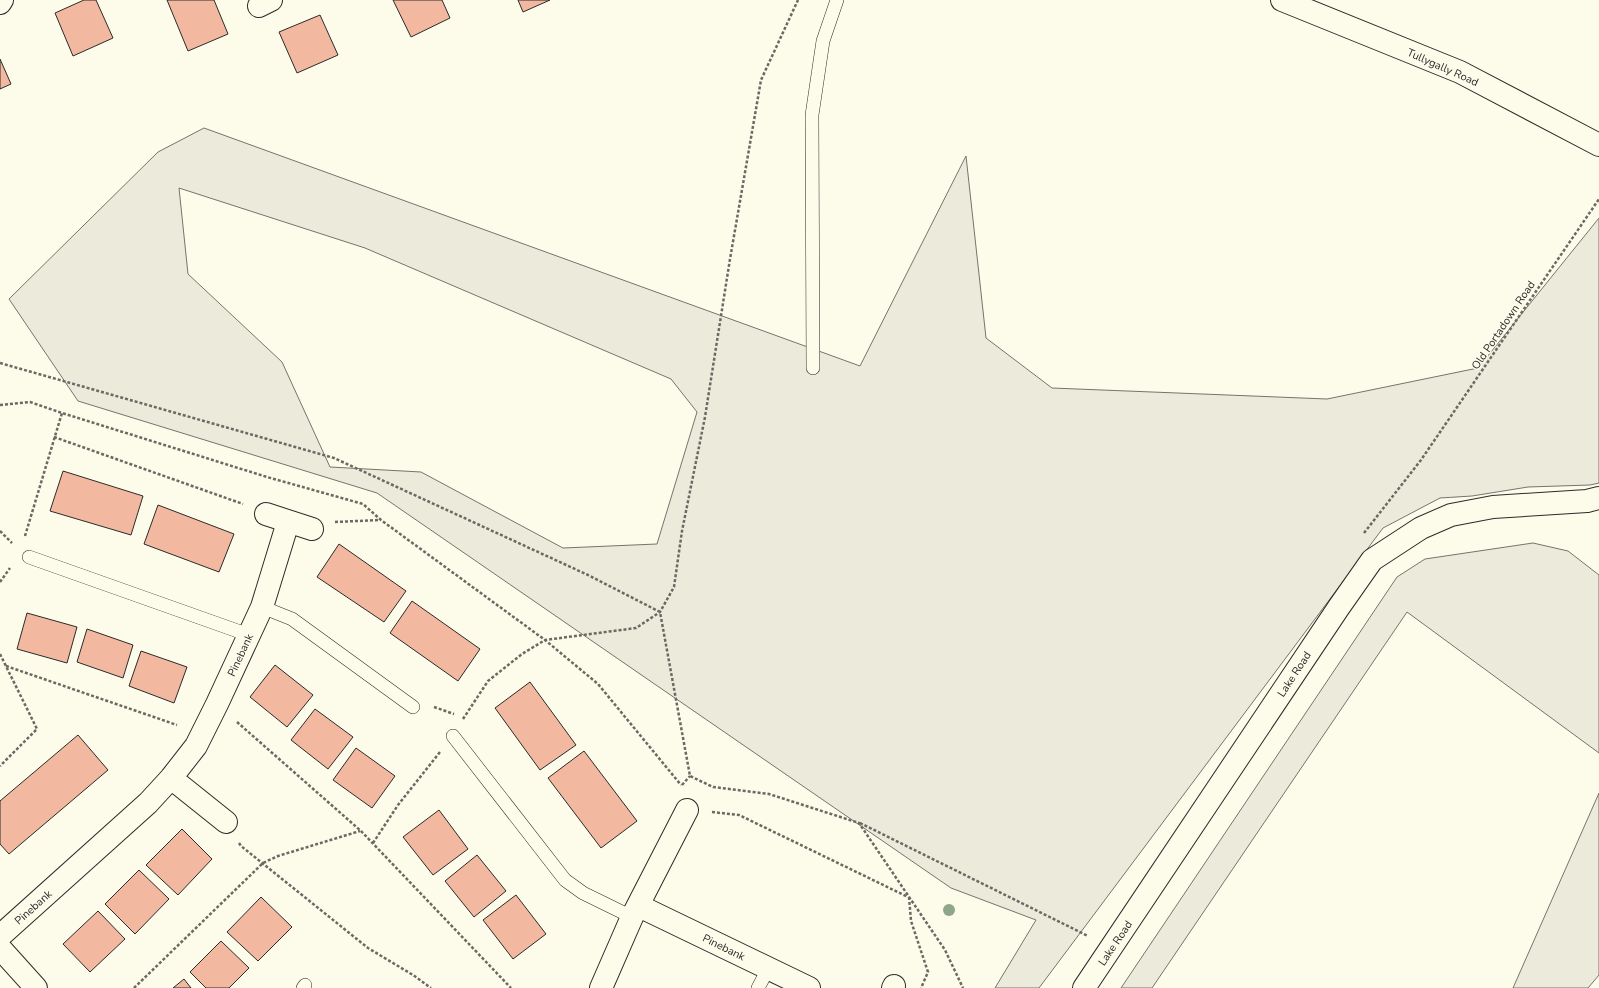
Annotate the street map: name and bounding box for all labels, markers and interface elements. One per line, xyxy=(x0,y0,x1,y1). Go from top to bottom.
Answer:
street label: Tullygally Road xyxy=(1405,45,1481,90)
street label: Old Portadown Road xyxy=(1468,278,1539,373)
street label: Pinebank xyxy=(224,631,257,679)
street label: Lake Road xyxy=(1274,649,1315,700)
street label: Pinebank xyxy=(11,886,56,928)
street label: Lake Road xyxy=(1095,918,1136,969)
street label: Pinebank xyxy=(700,931,748,964)

